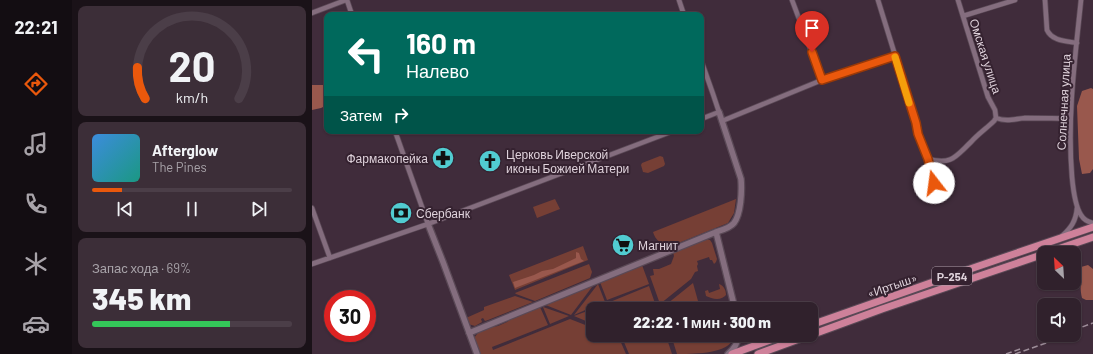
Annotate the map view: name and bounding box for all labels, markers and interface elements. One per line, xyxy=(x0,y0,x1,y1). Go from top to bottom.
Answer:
pin xyxy=(795,11,829,52)
text: 22:21 xyxy=(14,16,58,38)
icon: arrive xyxy=(801,17,823,39)
street label: Омская улица xyxy=(966,17,1005,96)
text: 160 m xyxy=(406,26,476,60)
icon: left xyxy=(340,28,392,80)
text: 20 xyxy=(168,40,216,90)
street label: Солнечная улица xyxy=(1053,53,1074,151)
text: Налево xyxy=(406,60,469,82)
icon: directions xyxy=(22,70,50,98)
text: km/h xyxy=(176,89,208,106)
icon: right xyxy=(390,104,412,126)
text: Затем xyxy=(340,106,382,124)
icon: music xyxy=(22,130,50,158)
text: Afterglow xyxy=(152,141,218,159)
pharmacy icon: Фармакопейка xyxy=(430,145,456,171)
place label: Церковь Иверской иконы Божией Матери xyxy=(506,147,629,176)
church icon: Церковь Иверской иконы Божией Матери xyxy=(477,148,503,174)
place label: Фармакопейка xyxy=(346,151,428,166)
text: The Pines xyxy=(152,159,207,175)
position arrow xyxy=(913,162,955,204)
icon: phone xyxy=(22,190,50,218)
icon: previous xyxy=(114,198,136,220)
icon: pause xyxy=(181,198,203,220)
icon: next xyxy=(248,198,270,220)
bank icon: Сбербанк xyxy=(388,200,414,226)
place label: Сбербанк xyxy=(416,206,471,221)
supermarket icon: Магнит xyxy=(610,232,636,258)
place label: Магнит xyxy=(638,238,679,252)
north arrow xyxy=(1037,246,1081,290)
map controls xyxy=(1037,246,1081,342)
icon: climate xyxy=(22,250,50,278)
text: Запас хода · 69% xyxy=(92,260,191,276)
road number: Р-254 xyxy=(932,267,972,285)
street label: «Иртыш» xyxy=(865,270,919,301)
text: 345 km xyxy=(92,280,191,316)
speed limit sign: 30 xyxy=(324,290,376,342)
button: sound xyxy=(1037,298,1081,342)
icon: car xyxy=(22,310,50,338)
text: 22:22 · 1 мин · 300 m xyxy=(633,313,771,331)

